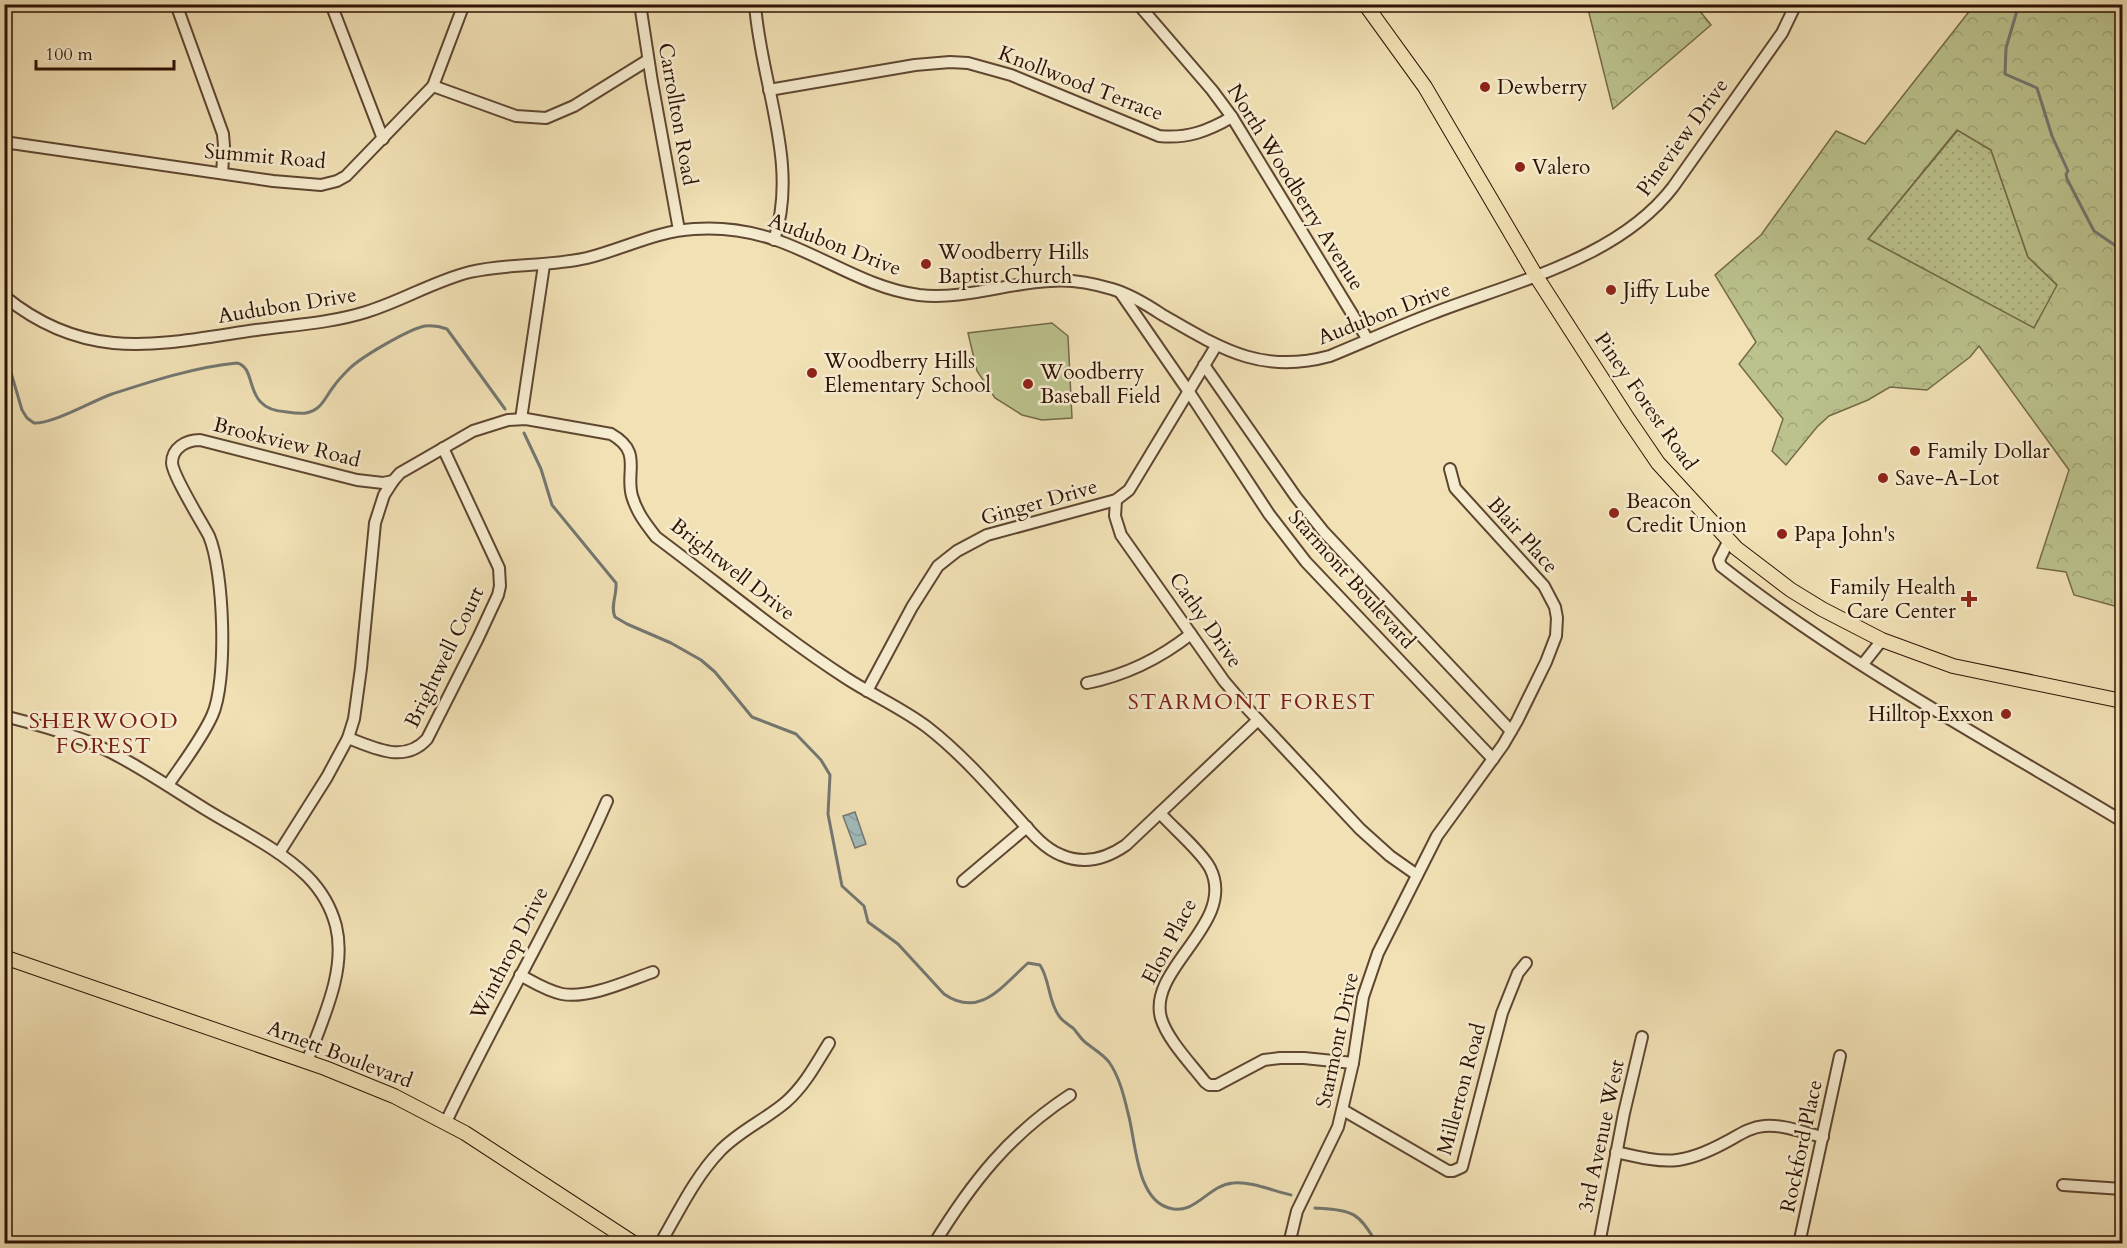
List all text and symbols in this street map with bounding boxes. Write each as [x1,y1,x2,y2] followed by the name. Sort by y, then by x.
[36,33,174,71] scale bar
[994,39,1167,128] street label: Knollwood Terrace
[651,41,704,188] street label: Carrollton Road
[45,42,93,67] text: 100 m
[1630,72,1735,202] street label: Pineview Drive
[1497,73,1588,102] place label: Dewberry
[1220,78,1371,296] street label: North Woodberry Avenue
[1478,80,1492,94] marker: Dewberry
[203,137,327,176] street label: Summit Road
[1532,153,1590,182] place label: Valero
[1513,160,1527,174] marker: Valero
[764,206,905,283] street label: Audubon Drive
[937,238,1089,291] place label: Woodberry Hills Baptist Church
[919,257,933,271] marker: Woodberry Hills Baptist Church
[1314,275,1455,352] street label: Audubon Drive
[1620,276,1710,305] place label: Jiffy Lube
[216,280,359,331] street label: Audubon Drive
[1604,283,1618,297] marker: Jiffy Lube
[1587,326,1704,476] street label: Piney Forest Road
[823,347,991,400] place label: Woodberry Hills Elementary School
[1039,358,1161,411] place label: Woodberry Baseball Field
[805,366,819,380] marker: Woodberry Hills Elementary School
[1021,377,1035,391] marker: Woodberry Baseball Field
[210,410,363,475] street label: Brookview Road
[1927,437,2050,466] place label: Family Dollar
[1908,444,1922,458] marker: Family Dollar
[1895,464,1999,493] place label: Save-A-Lot
[1876,471,1890,485] marker: Save-A-Lot
[978,472,1101,533] street label: Ginger Drive
[1626,487,1747,540] place label: Beacon Credit Union
[1480,491,1565,580] street label: Blair Place
[1281,504,1422,655] street label: Starmont Boulevard
[1607,506,1621,520] marker: Beacon Credit Union
[664,511,801,627] street label: Brightwell Drive
[1794,520,1895,549] place label: Papa John's
[1775,527,1789,541] marker: Papa John's
[1162,567,1249,674] street label: Cathy Drive
[1830,573,1956,626] place label: Family Health Care Center
[398,581,491,733] street label: Brightwell Court
[1960,590,1978,608] marker: Family Health Care Center
[1128,687,1376,717] district label: STARMONT FOREST
[1868,700,1994,729] place label: Hilltop Exxon
[29,706,179,761] district label: SHERWOOD FOREST
[1999,707,2013,721] marker: Hilltop Exxon
[463,882,555,1026] street label: Winthrop Drive
[1135,893,1204,989] street label: Elon Place
[1309,970,1366,1111] street label: Starmont Drive
[263,1013,417,1096] street label: Arnett Boulevard
[1430,1020,1493,1158] street label: Millerton Road
[1571,1057,1632,1215] street label: 3rd Avenue West
[1773,1077,1830,1215] street label: Rockford Place

